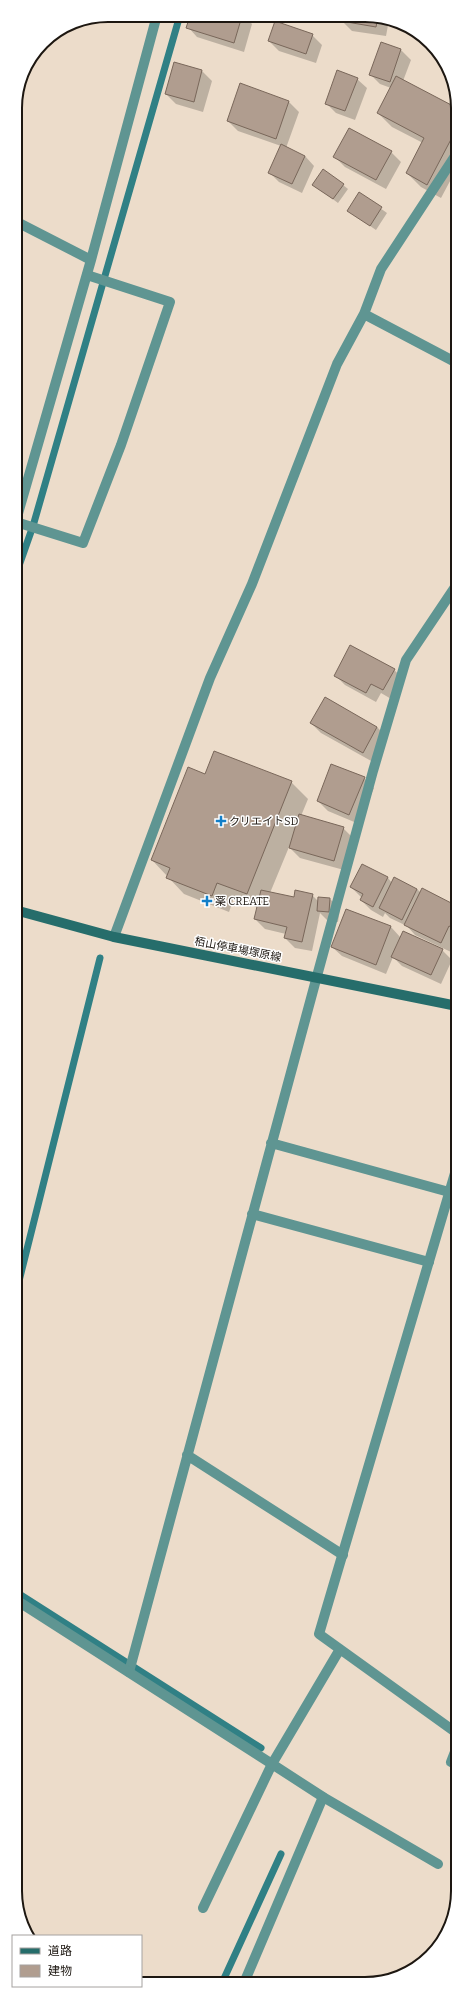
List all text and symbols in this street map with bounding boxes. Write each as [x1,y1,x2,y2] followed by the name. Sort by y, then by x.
[229,815,298,828] place label: クリエイトSD
[216,816,226,826] marker: クリエイトSD
[215,895,269,908] place label: 薬 CREATE
[202,896,212,906] marker: 薬 CREATE
[193,935,282,964] street label: 栢山停車場塚原線
[12,1935,142,1987] legend
[48,1944,72,1958] text: 道路
[48,1964,72,1978] text: 建物

